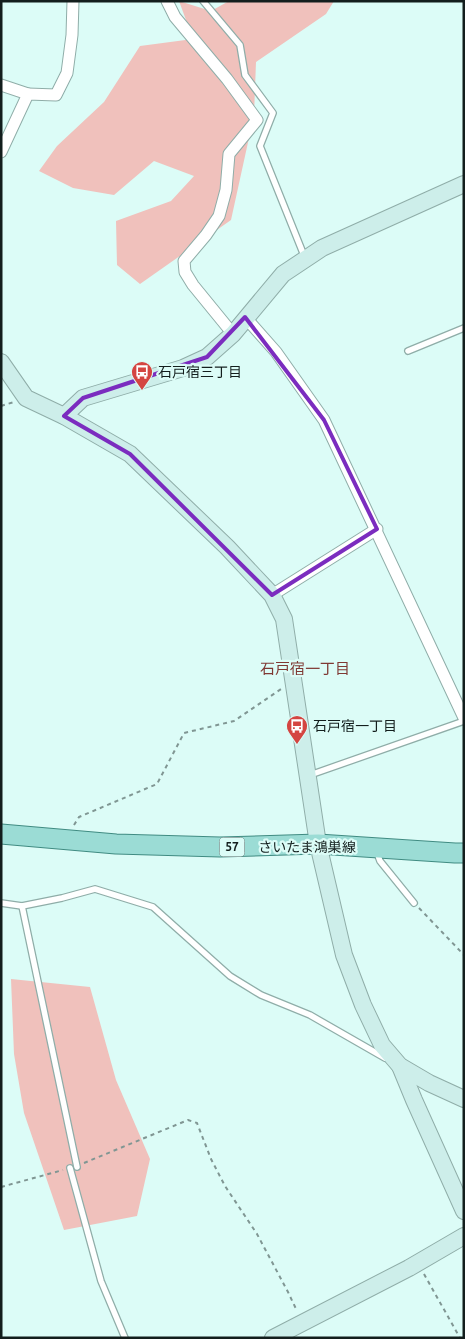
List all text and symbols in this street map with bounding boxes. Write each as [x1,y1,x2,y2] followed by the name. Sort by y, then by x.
[130,360,154,391] bus stop icon: 石戸宿三丁目
[158,364,242,380] place label: 石戸宿三丁目
[260,660,350,677] district label: 石戸宿一丁目
[285,714,309,745] bus stop icon: 石戸宿一丁目
[313,718,397,734] place label: 石戸宿一丁目
[220,838,244,856] road number: 57
[258,839,356,855] street label: さいたま鴻巣線

